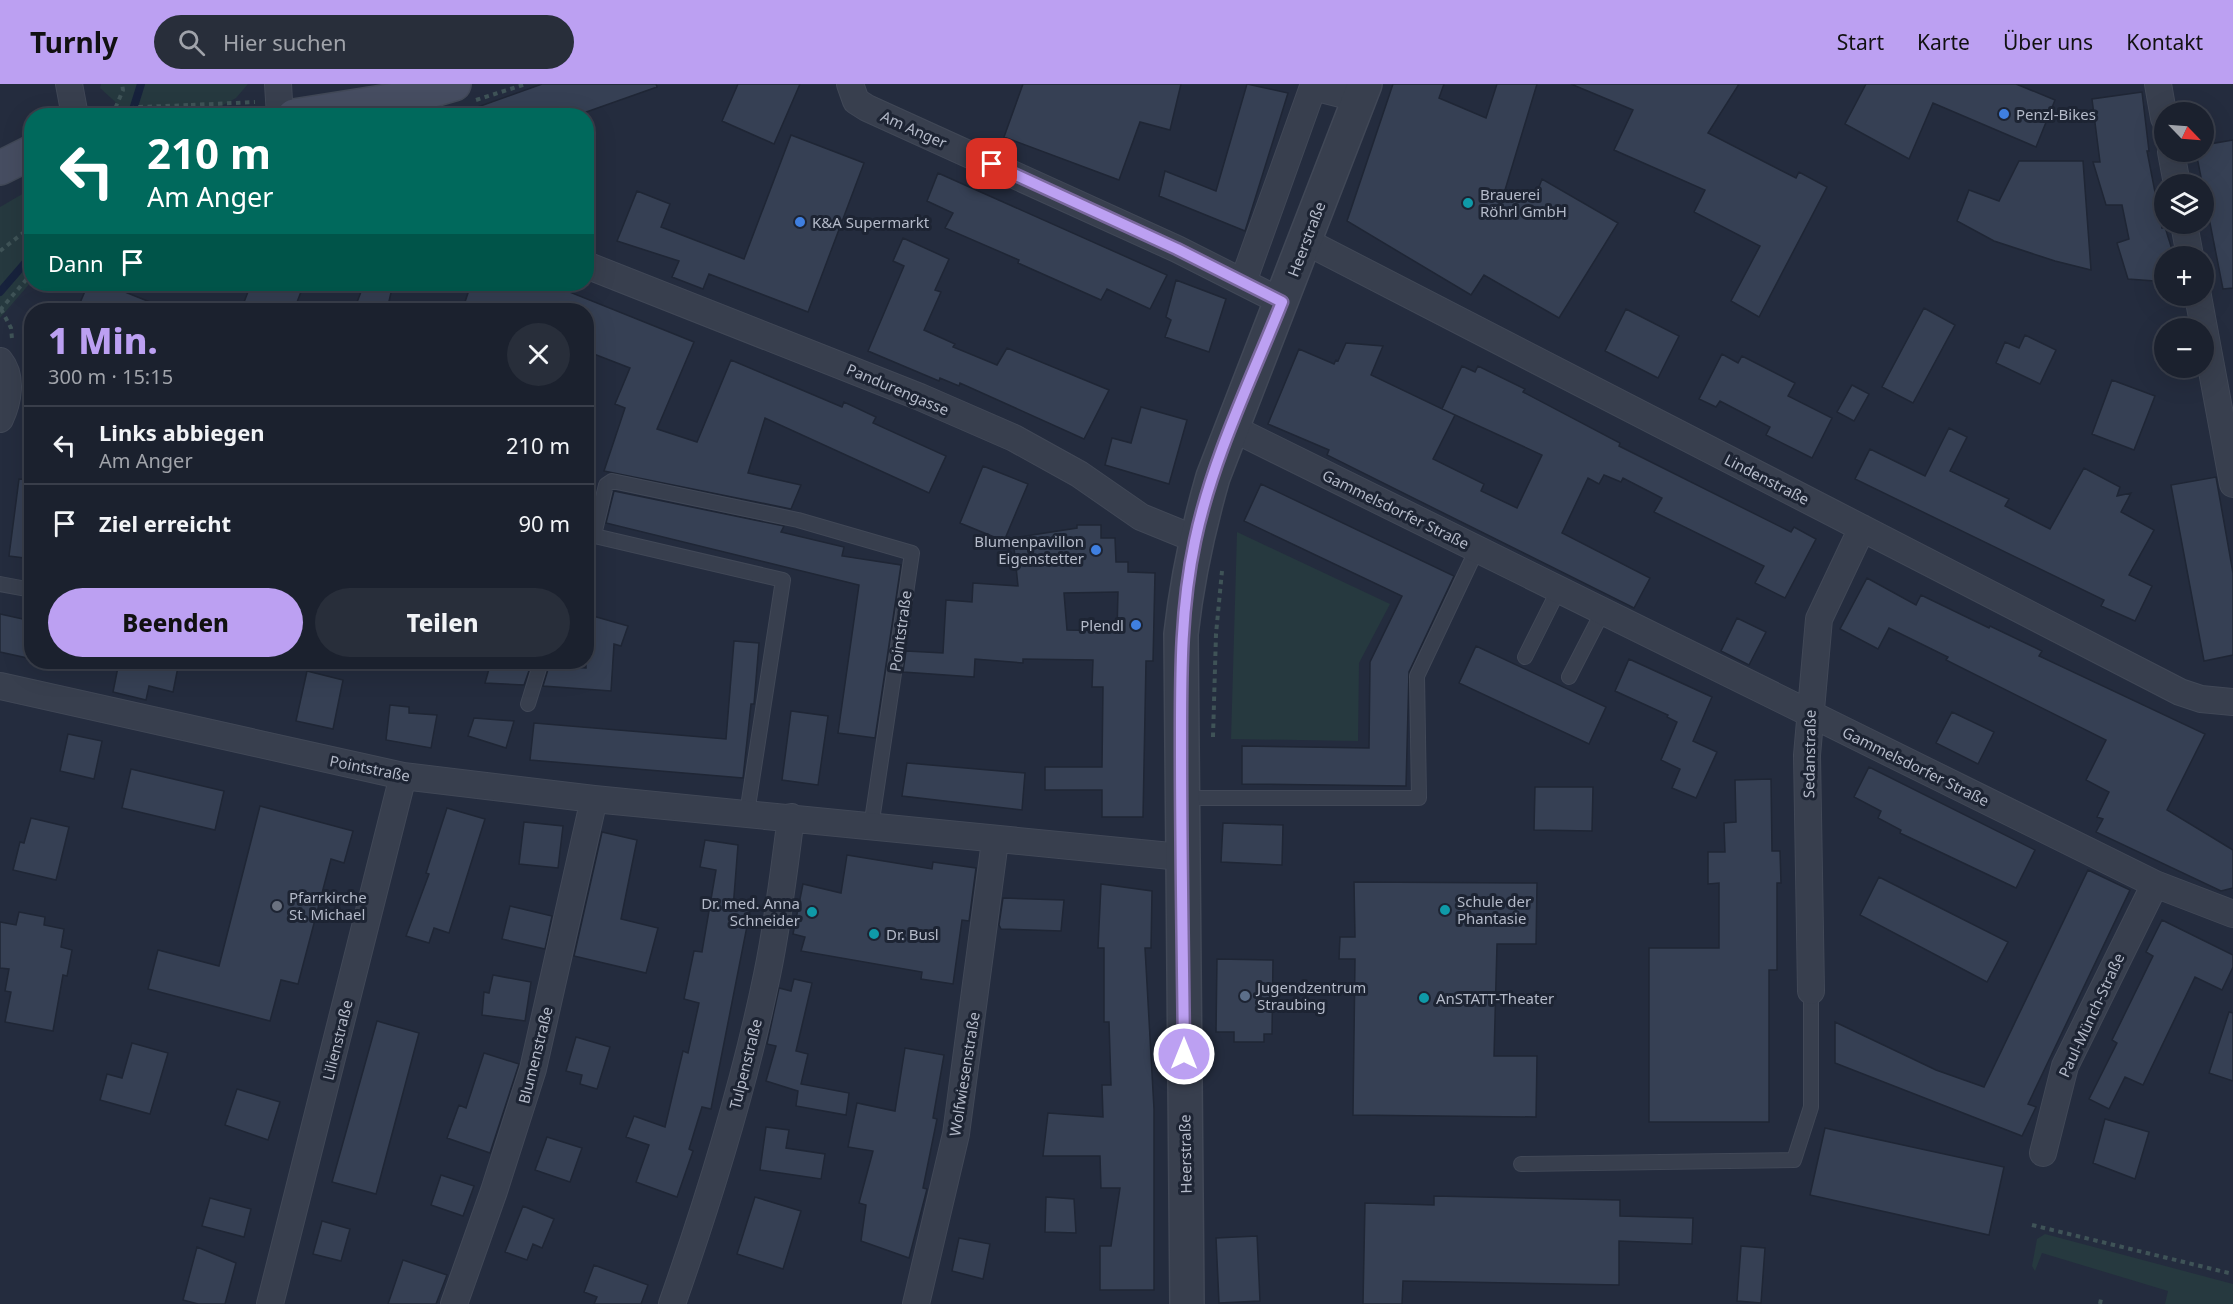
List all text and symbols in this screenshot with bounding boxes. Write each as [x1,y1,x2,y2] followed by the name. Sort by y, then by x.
[154,15,574,69] search box
[30,23,118,61] text: Turnly
[175,26,208,59] icon: search
[223,27,347,57] text: Hier suchen
[1837,28,1884,56] text: Start
[1917,28,1970,56] text: Karte
[2003,28,2093,56] text: Über uns
[2126,28,2203,56] text: Kontakt
[2154,102,2214,162] north arrow
[2154,102,2214,378] map controls
[2016,104,2096,124] place label: Penzl-Bikes
[878,106,950,152] street label: Am Anger
[1997,107,2011,121] marker: Penzl-Bikes
[147,124,271,181] text: 210 m
[48,132,126,210] icon: left
[966,138,1017,189] pin
[975,147,1008,180] icon: arrive
[2154,174,2214,234] button: layers
[147,178,273,215] text: Am Anger
[1480,184,1567,221] place label: Brauerei Röhrl GmbH
[1461,196,1475,210] marker: Brauerei Röhrl GmbH
[1282,199,1330,279] street label: Heerstraße
[812,212,930,232] place label: K&A Supermarkt
[793,215,807,229] marker: K&A Supermarkt
[116,246,149,279] icon: arrive
[2154,246,2214,306] button: +
[48,248,104,278] text: Dann
[48,316,158,365] text: 1 Min.
[2154,318,2214,378] button: −
[507,323,570,386] button: close
[844,358,952,420] street label: Pandurengasse
[48,363,173,390] text: 300 m · 15:15
[99,417,265,447] text: Links abbiegen
[48,429,81,462] icon: left
[506,430,570,460] text: 210 m
[99,447,193,474] text: Am Anger
[1721,449,1813,509] street label: Lindenstraße
[1319,465,1473,553] street label: Gammelsdorfer Straße
[48,507,81,540] icon: arrive
[99,508,231,538] text: Ziel erreicht
[519,508,570,538] text: 90 m
[974,531,1084,568] place label: Blumenpavillon Eigenstetter
[1089,543,1103,557] marker: Blumenpavillon Eigenstetter
[48,588,303,657] button: Beenden
[315,588,570,657] button: Teilen
[884,589,916,673] street label: Pointstraße
[1080,615,1124,635] place label: Plendl
[1129,618,1143,632] marker: Plendl
[1798,710,1820,798] street label: Sedanstraße
[1839,722,1993,810] street label: Gammelsdorfer Straße
[328,750,412,786] street label: Pointstraße
[289,887,367,924] place label: Pfarrkirche St. Michael
[1457,891,1531,928] place label: Schule der Phantasie
[701,893,800,930] place label: Dr. med. Anna Schneider
[270,899,284,913] marker: Pfarrkirche St. Michael
[1438,903,1452,917] marker: Schule der Phantasie
[805,905,819,919] marker: Dr. med. Anna Schneider
[886,924,939,944] place label: Dr. Busl
[867,927,881,941] marker: Dr. Busl
[2053,950,2129,1080] street label: Paul-Münch-Straße
[1255,977,1366,1014] place label: Jugendzentrum Straubing
[1436,988,1554,1008] place label: AnSTATT-Theater
[1238,989,1252,1003] marker: Jugendzentrum Straubing
[1417,991,1431,1005] marker: AnSTATT-Theater
[317,998,357,1082] street label: Lilienstraße
[513,1004,557,1106] street label: Blumenstraße
[944,1010,984,1138] street label: Wolfwiesenstraße
[724,1017,766,1111] street label: Tulpenstraße
[1152,1022,1216,1086] position arrow
[1174,1114,1196,1194] street label: Heerstraße

